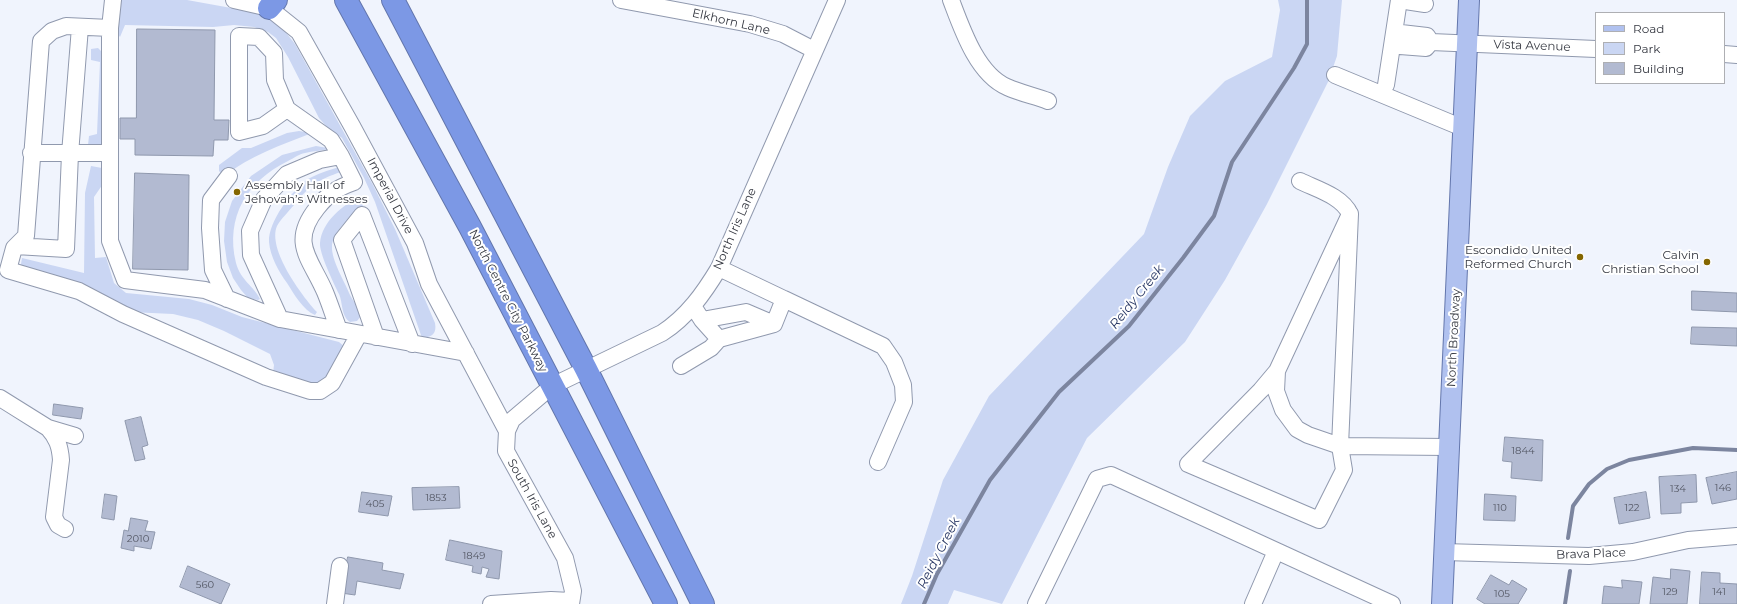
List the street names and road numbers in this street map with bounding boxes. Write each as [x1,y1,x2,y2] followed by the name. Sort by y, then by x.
[691,6,771,38] street label: Elkhorn Lane
[1493,37,1571,55] street label: Vista Avenue
[364,155,416,237] street label: Imperial Drive
[710,186,760,272] street label: North Iris Lane
[466,227,550,375] street label: North Centre City Parkway
[1444,288,1464,388] street label: North Broadway
[504,457,560,541] street label: South Iris Lane
[1556,546,1626,562] street label: Brava Place

